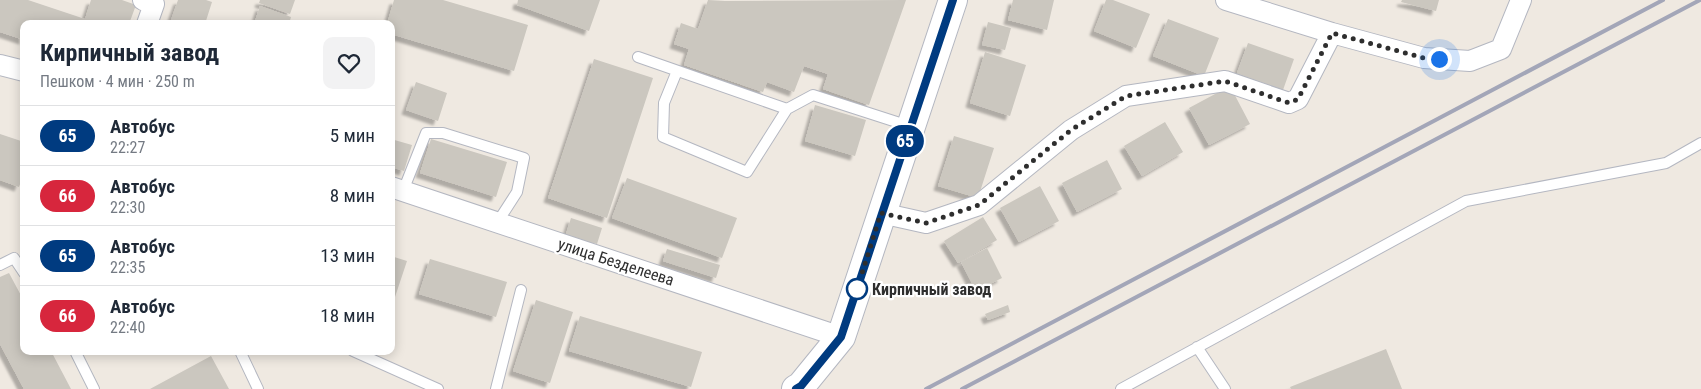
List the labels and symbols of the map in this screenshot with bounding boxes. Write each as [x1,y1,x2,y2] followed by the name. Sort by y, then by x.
[1427,47,1452,72] your location
[882,125,928,157] line badge: 65
[556,234,676,290] street label: улица Безделеева
[846,278,868,300] marker: Кирпичный завод
[872,280,991,299] place label: Кирпичный завод

